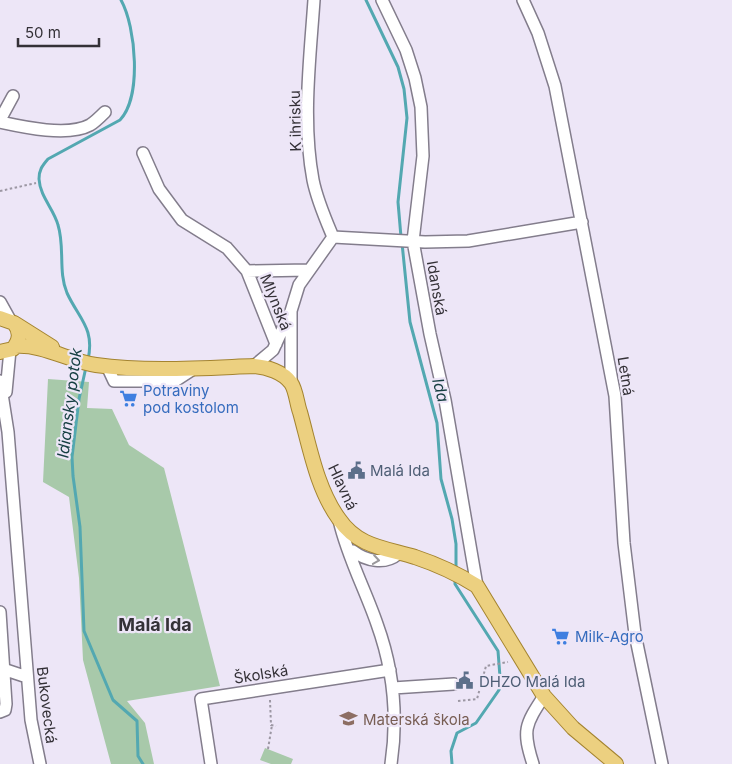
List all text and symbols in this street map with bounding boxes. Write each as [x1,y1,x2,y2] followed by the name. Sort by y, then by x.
[18,15,99,47] scale bar
[25,23,61,42] text: 50 m
[285,90,305,152] street label: K ihrisku
[423,259,451,317] street label: Idanská
[256,271,296,333] street label: Mlynská
[52,347,86,459] water label: Idiansky potok
[614,355,638,397] street label: Letná
[428,376,454,404] water label: Ida
[143,381,239,417] place label: Potraviny pod kostolom
[119,389,139,409] supermarket icon: Potraviny pod kostolom
[346,460,366,480] public building icon: Malá Ida
[324,461,362,513] street label: Hlavná
[370,461,430,480] place label: Malá Ida
[371,554,380,564] one-way arrow
[118,614,192,635] district label: Malá Ida
[551,626,571,646] supermarket icon: Milk-Agro
[575,627,644,646] place label: Milk-Agro
[232,660,290,688] street label: Školská
[33,665,61,745] street label: Bukovecká
[455,671,475,691] public building icon: DHZO Malá Ida
[479,672,585,691] place label: DHZO Malá Ida
[339,709,359,729] school or university icon: Materská škola
[363,710,470,729] place label: Materská škola

